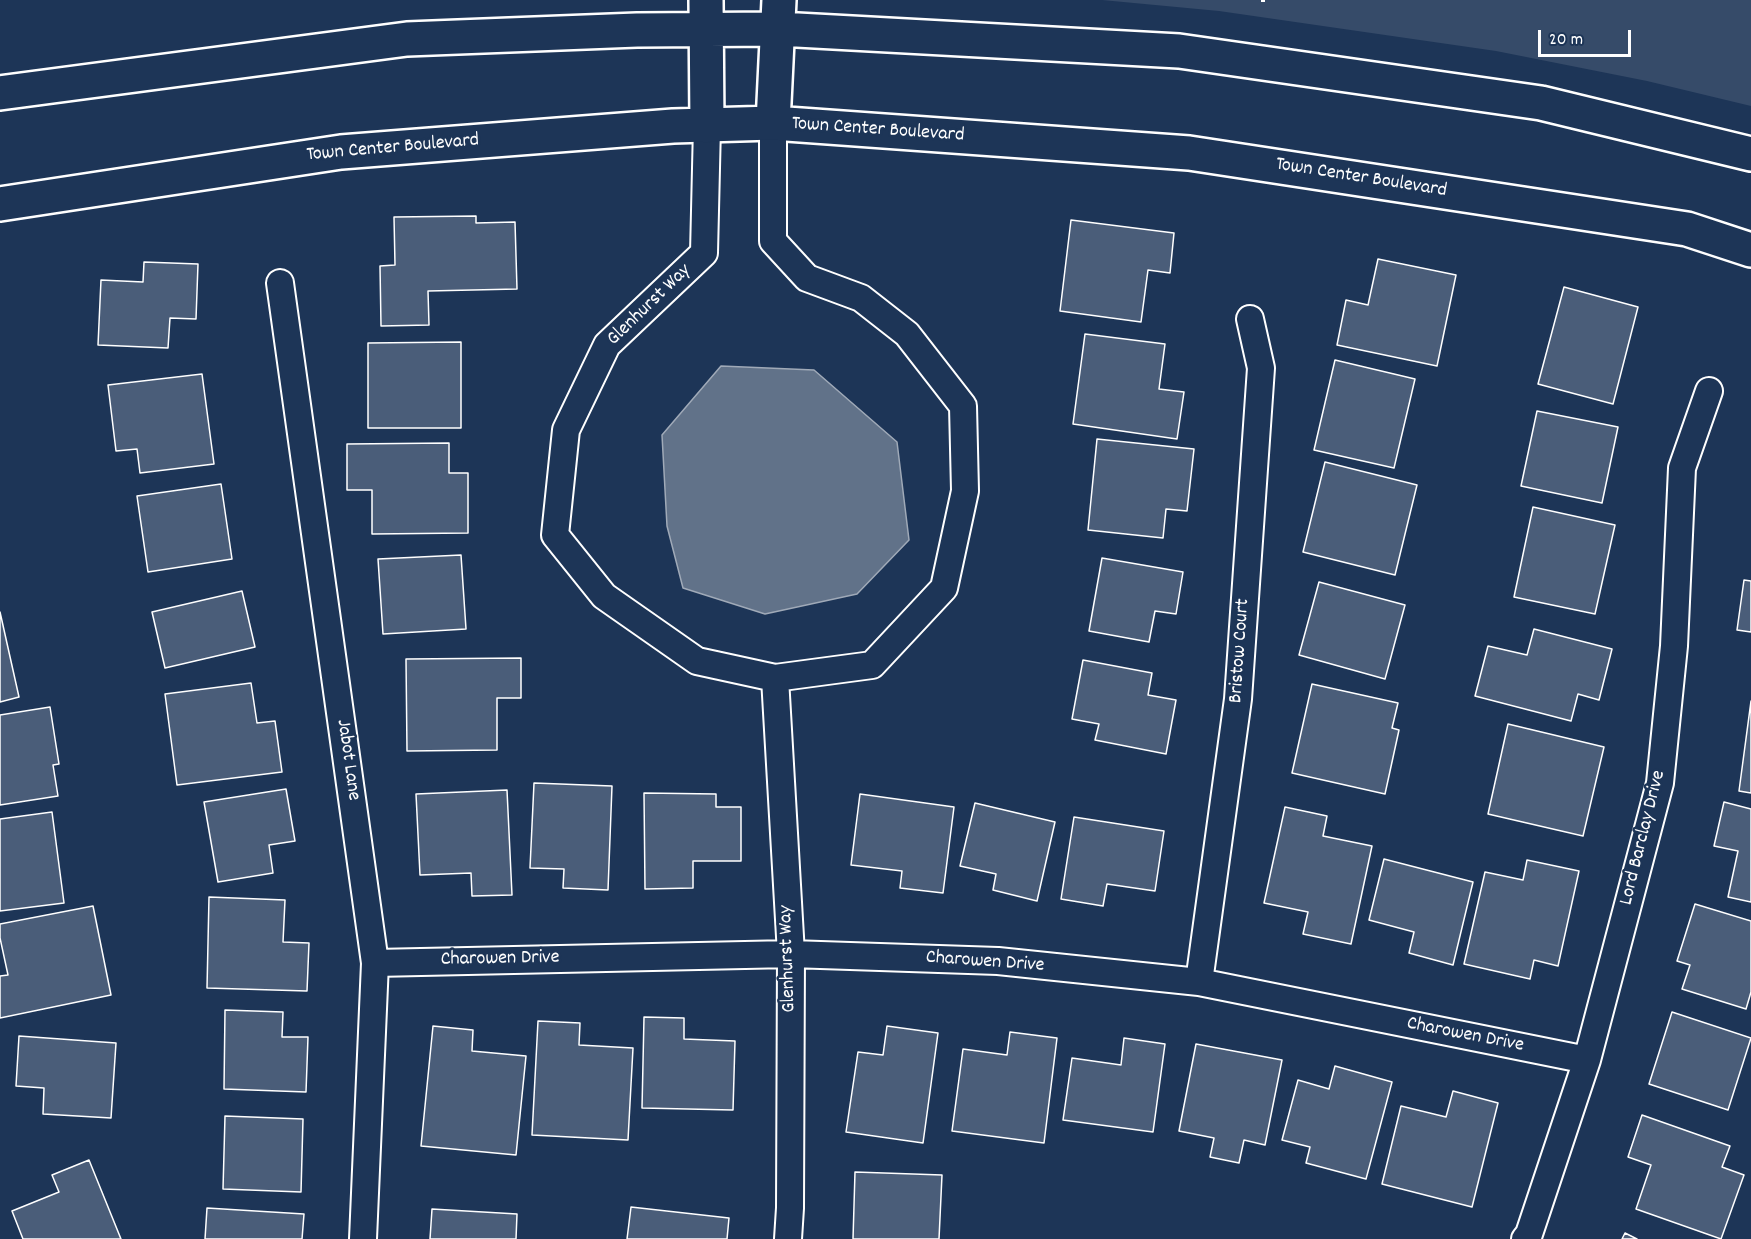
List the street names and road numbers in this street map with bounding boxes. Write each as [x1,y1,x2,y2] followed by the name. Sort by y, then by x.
[791,113,965,149] street label: Town Center Boulevard
[306,130,480,168] street label: Town Center Boulevard
[1274,154,1448,204] street label: Town Center Boulevard
[603,260,697,352] street label: Glenhurst Way
[1225,598,1257,704] street label: Bristow Court
[329,718,365,802] street label: Jabot Lane
[1616,768,1672,908] street label: Lord Barclay Drive
[775,905,803,1013] street label: Glenhurst Way
[440,947,560,973] street label: Charowen Drive
[925,947,1045,979] street label: Charowen Drive
[1404,1013,1526,1059] street label: Charowen Drive

